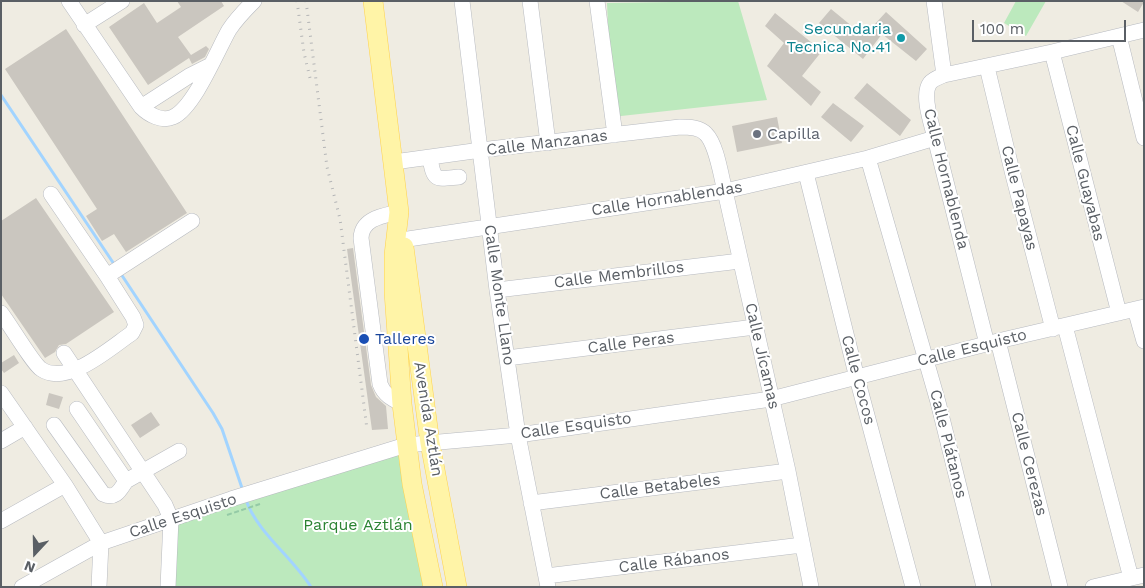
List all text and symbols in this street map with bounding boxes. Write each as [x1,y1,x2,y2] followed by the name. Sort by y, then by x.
[975,10,1129,42] scale bar
[787,19,891,57] place label: Secundaria Tecnica No.41
[980,20,1024,38] text: 100 m
[895,32,907,44] marker: Secundaria Tecnica No.41
[919,107,973,251] street label: Calle Hornablenda
[1061,123,1109,243] street label: Calle Guayabas
[767,124,820,144] place label: Capilla
[485,126,609,160] street label: Calle Manzanas
[751,128,763,140] marker: Capilla
[997,144,1041,252] street label: Calle Papayas
[590,178,744,220] street label: Calle Hornablendas
[480,223,518,367] street label: Calle Monte Llano
[553,257,685,293] street label: Calle Membrillos
[740,301,784,411] street label: Calle Jícamas
[915,325,1029,371] street label: Calle Esquisto
[587,328,675,358] street label: Calle Peras
[375,329,435,349] place label: Talleres
[357,332,371,346] marker: Talleres
[837,333,879,427] street label: Calle Cocos
[409,360,447,478] street label: Avenida Aztlán
[925,388,971,500] street label: Calle Plátanos
[519,409,633,443] street label: Calle Esquisto
[1007,410,1051,518] street label: Calle Cerezas
[599,470,721,504] street label: Calle Betabeles
[127,490,239,542] street label: Calle Esquisto
[303,515,413,535] park label: Parque Aztlán
[10,528,60,578] north arrow
[618,545,730,577] street label: Calle Rábanos
[22,558,37,576] text: N

